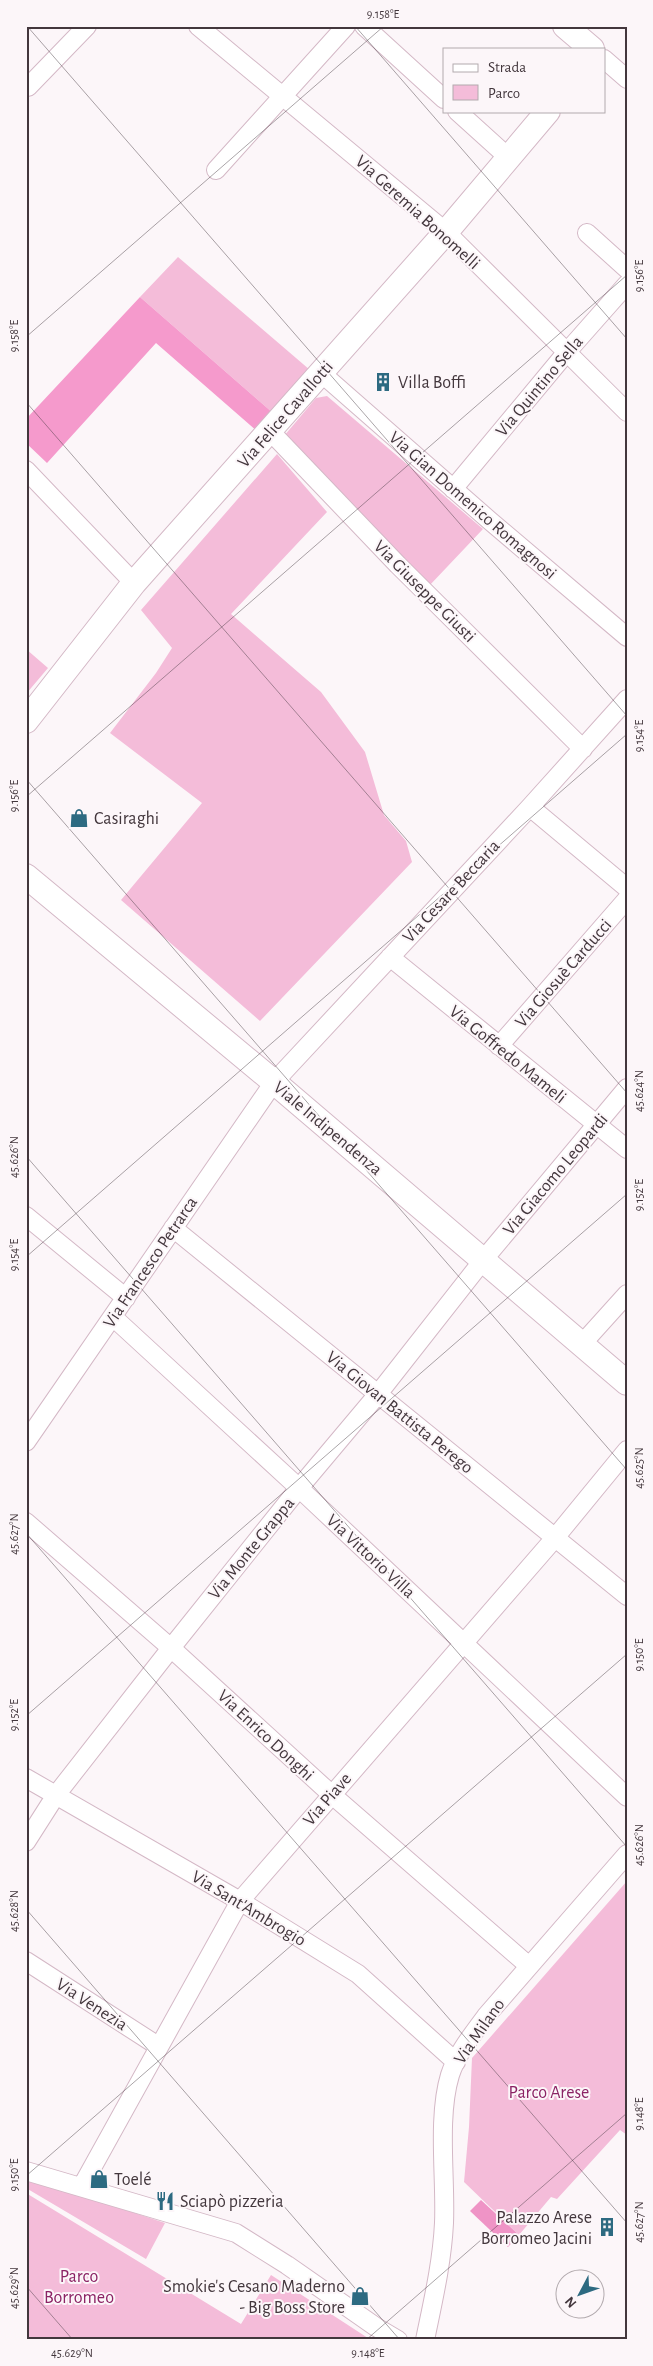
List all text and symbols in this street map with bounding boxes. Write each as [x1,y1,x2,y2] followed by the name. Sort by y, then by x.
[367,8,399,20] text: 9.158°E
[443,48,606,112] legend
[488,60,526,75] text: Strada
[488,86,520,101] text: Parco
[352,152,483,273] street label: Via Geremia Bonomelli
[633,260,645,292] text: 9.156°E
[8,320,20,352] text: 9.158°E
[493,333,587,440] street label: Via Quintino Sella
[235,358,337,471] street label: Via Felice Cavallotti
[372,371,394,393] building icon: Villa Boffi
[398,374,466,392] place label: Villa Boffi
[385,428,560,583] street label: Via Gian Domenico Romagnosi
[370,537,479,646] street label: Via Giuseppe Giusti
[633,719,645,752] text: 9.154°E
[8,780,20,812] text: 9.156°E
[68,807,90,829] shop icon: Casiraghi
[94,810,159,828] place label: Casiraghi
[400,837,504,946] street label: Via Cesare Beccaria
[512,916,615,1031] street label: Via Giosuè Carducci
[446,1002,569,1107] street label: Via Goffredo Mameli
[633,1070,645,1112] text: 45.624°N
[270,1078,385,1179] street label: Viale Indipendenza
[500,1111,612,1239] street label: Via Giacomo Leopardi
[8,1136,20,1178] text: 45.626°N
[633,1179,645,1211] text: 9.152°E
[100,1194,201,1331] street label: Via Francesco Petrarca
[8,1238,20,1271] text: 9.154°E
[323,1348,476,1478] street label: Via Giovan Battista Perego
[633,1447,645,1489] text: 45.625°N
[205,1494,298,1603] street label: Via Monte Grappa
[323,1511,418,1602] street label: Via Vittorio Villa
[8,1513,20,1555] text: 45.627°N
[633,1638,645,1672] text: 9.150°E
[214,1687,317,1785] street label: Via Enrico Donghi
[8,1699,20,1731] text: 9.152°E
[300,1770,355,1829] street label: Via Piave
[633,1824,645,1866] text: 45.626°N
[188,1868,309,1950] street label: Via Sant'Ambrogio
[8,1890,20,1932] text: 45.628°N
[53,1975,130,2034] street label: Via Venezia
[451,1996,509,2067] street label: Via Milano
[509,2084,589,2102] park label: Parco Arese
[633,2097,645,2131] text: 9.148°E
[8,2158,20,2192] text: 9.150°E
[88,2168,110,2190] shop icon: Toelé
[114,2171,152,2189] place label: Toelé
[154,2190,176,2212] restaurant icon: Sciapò pizzeria
[180,2193,284,2211] place label: Sciapò pizzeria
[633,2201,645,2243] text: 45.627°N
[481,2209,592,2248] place label: Palazzo Arese Borromeo Jacini
[596,2216,618,2238] building icon: Palazzo Arese Borromeo Jacini
[8,2267,20,2309] text: 45.629°N
[44,2268,114,2307] park label: Parco Borromeo
[556,2268,606,2318] north arrow
[163,2278,345,2317] place label: Smokie's Cesano Maderno - Big Boss Store
[349,2285,371,2307] shop icon: Smokie's Cesano Maderno - Big Boss Store
[562,2294,579,2310] text: N
[51,2347,93,2359] text: 45.629°N
[351,2347,385,2359] text: 9.148°E

